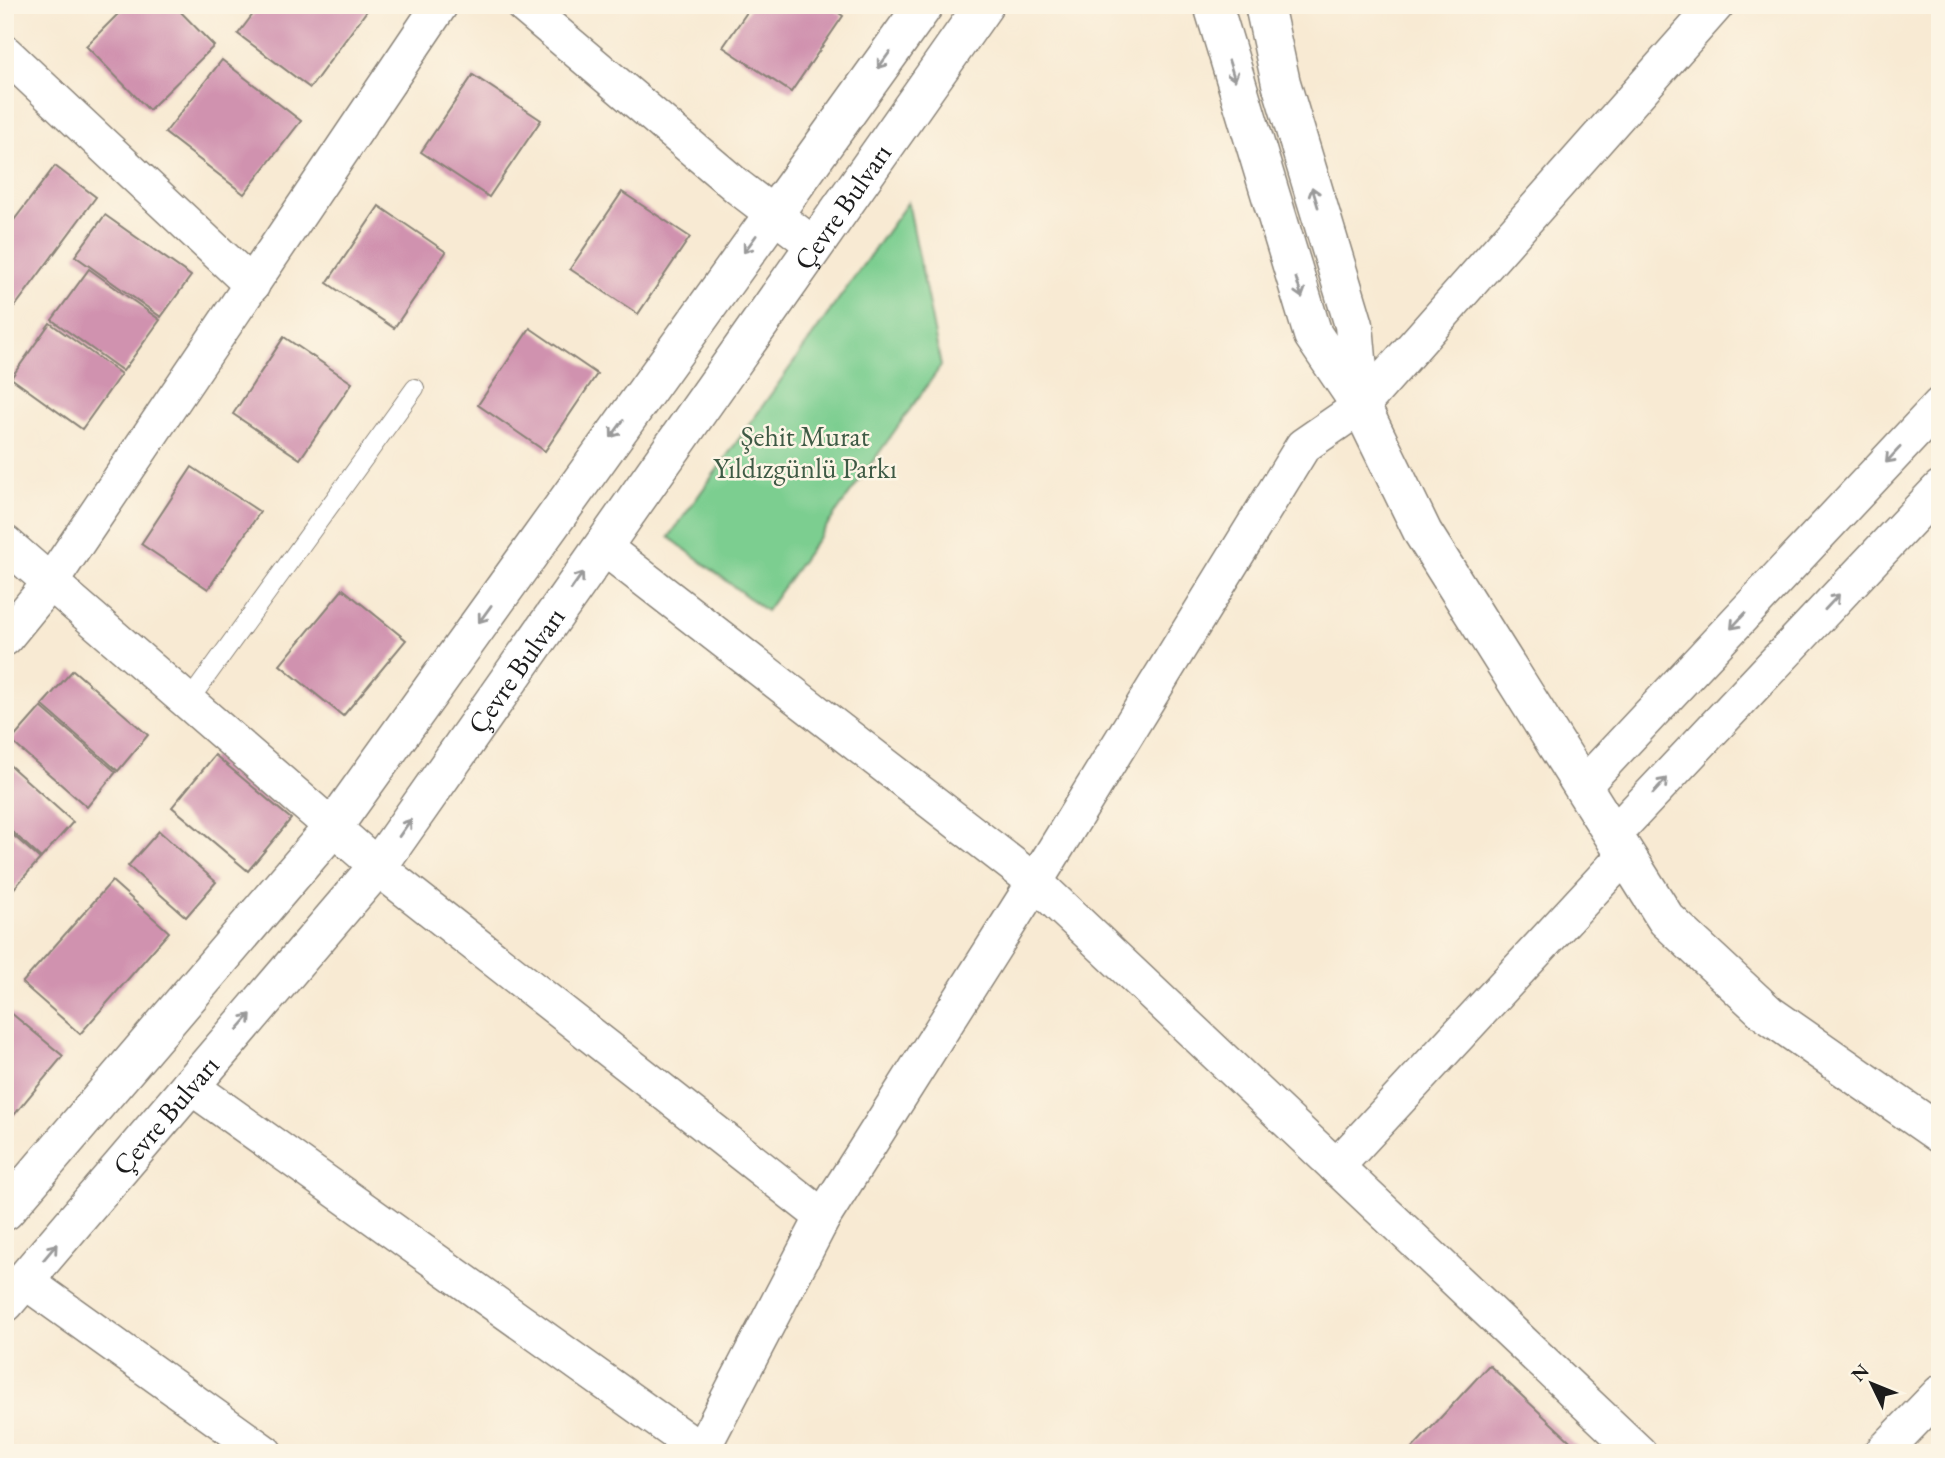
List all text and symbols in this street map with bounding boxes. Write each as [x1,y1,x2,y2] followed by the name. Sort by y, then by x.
[877,50,891,69] one-way arrow
[1227,59,1240,81] one-way arrow
[785,136,899,277] street label: Çevre Bulvarı
[1308,186,1321,208] one-way arrow
[743,234,757,253] one-way arrow
[1293,277,1306,299] one-way arrow
[713,418,897,486] park label: Şehit Murat Yıldızgünlü Parkı
[610,419,625,438] one-way arrow
[1885,446,1901,464] one-way arrow
[570,572,584,591] one-way arrow
[1824,594,1841,611] one-way arrow
[459,600,573,740] street label: Çevre Bulvarı
[478,604,492,623] one-way arrow
[1729,612,1746,629] one-way arrow
[1651,778,1668,795] one-way arrow
[398,819,412,838] one-way arrow
[236,1013,252,1031] one-way arrow
[104,1048,227,1182] street label: Çevre Bulvarı
[42,1243,58,1261] one-way arrow
[1836,1350,1906,1420] north arrow
[1846,1358,1875,1387] text: N

